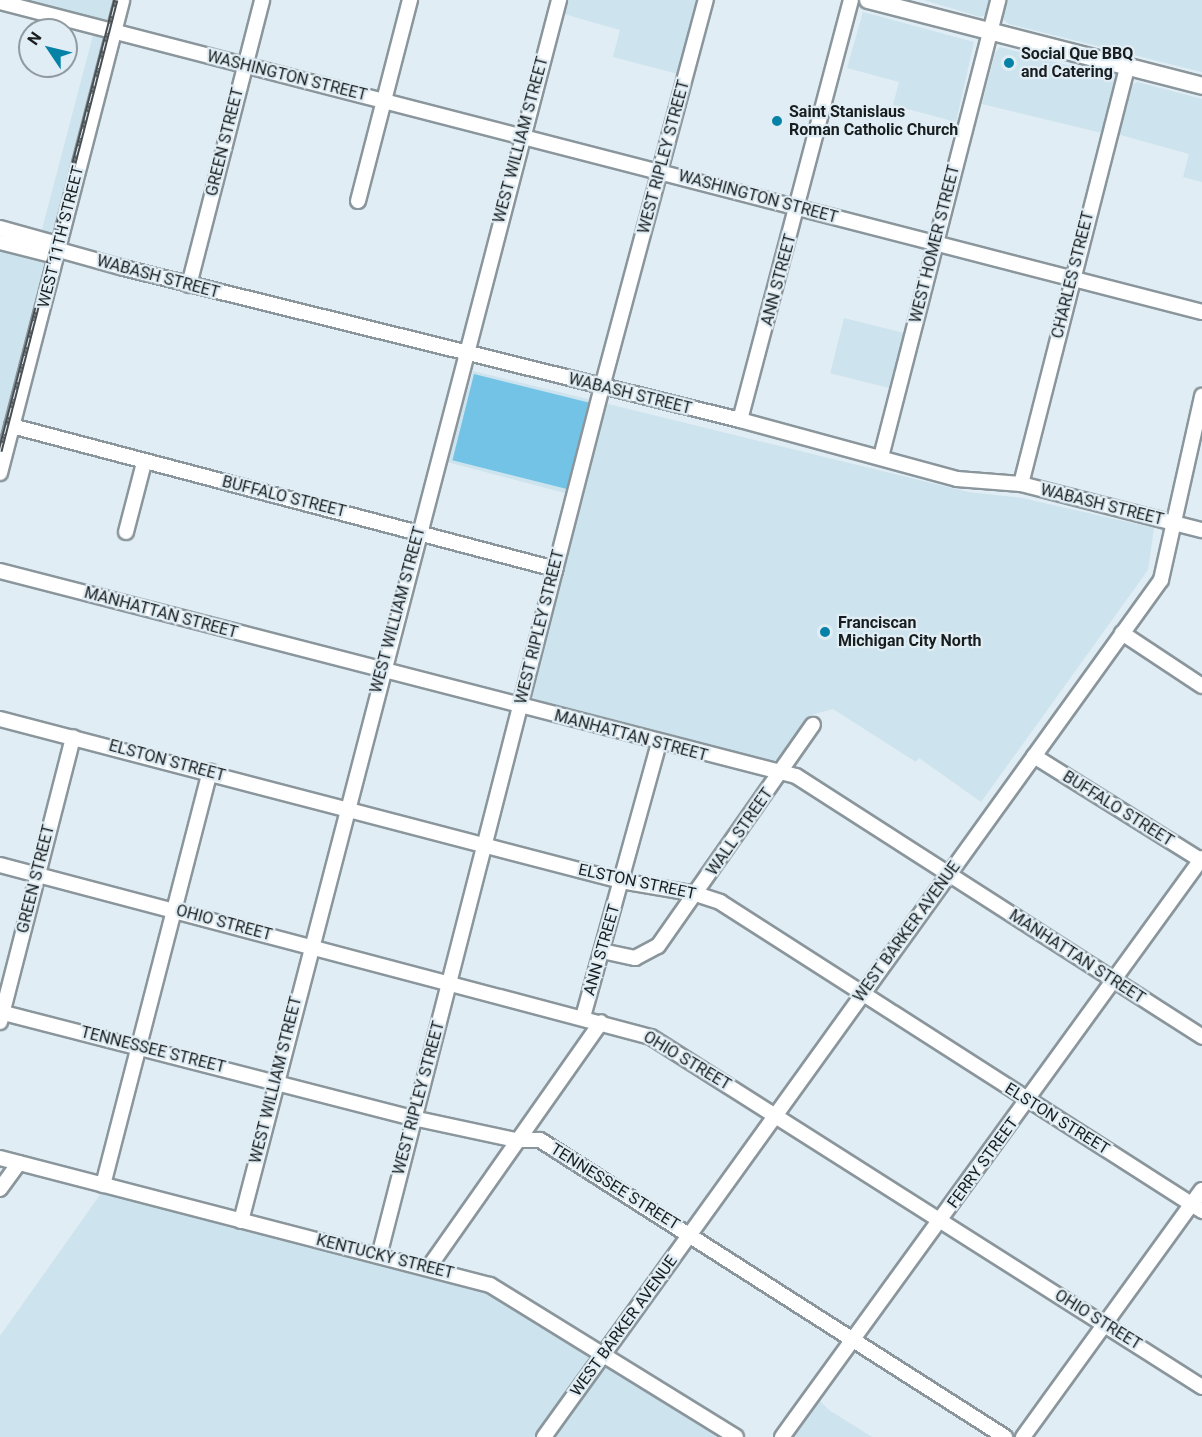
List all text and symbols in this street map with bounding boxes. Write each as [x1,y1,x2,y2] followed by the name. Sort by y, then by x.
[18,18,78,78] north arrow
[23,28,46,49] text: N
[1021,44,1133,82] place label: Social Que BBQ and Catering
[205,47,369,105] street label: WASHINGTON STREET
[490,55,552,225] street label: WEST WILLIAM STREET
[1002,56,1016,70] marker: Social Que BBQ and Catering
[634,78,694,236] street label: WEST RIPLEY STREET
[202,86,248,198] street label: GREEN STREET
[789,102,958,140] place label: Saint Stanislaus Roman Catholic Church
[770,114,784,128] marker: Saint Stanislaus Roman Catholic Church
[906,163,964,325] street label: WEST HOMER STREET
[34,164,88,310] street label: WEST 11TH STREET
[676,166,840,228] street label: WASHINGTON STREET
[1048,209,1098,341] street label: CHARLES STREET
[758,232,800,328] street label: ANN STREET
[94,251,222,303] street label: WABASH STREET
[566,369,694,419] street label: WABASH STREET
[220,472,348,522] street label: BUFFALO STREET
[1038,480,1166,530] street label: WABASH STREET
[367,525,429,695] street label: WEST WILLIAM STREET
[511,548,569,706] street label: WEST RIPLEY STREET
[82,583,240,643] street label: MANHATTAN STREET
[838,613,982,651] place label: Franciscan Michigan City North
[816,623,834,641] marker: Franciscan Michigan City North
[552,706,710,766] street label: MANHATTAN STREET
[107,736,227,786] street label: ELSTON STREET
[1059,767,1177,851] street label: BUFFALO STREET
[703,785,777,879] street label: WALL STREET
[13,823,59,935] street label: GREEN STREET
[849,858,965,1006] street label: WEST BARKER AVENUE
[576,860,698,904] street label: ELSTON STREET
[174,901,274,945] street label: OHIO STREET
[580,902,624,998] street label: ANN STREET
[1005,906,1149,1008] street label: MANHATTAN STREET
[246,994,306,1166] street label: WEST WILLIAM STREET
[389,1019,449,1177] street label: WEST RIPLEY STREET
[79,1023,227,1077] street label: TENNESSEE STREET
[640,1027,734,1095] street label: OHIO STREET
[1001,1079,1113,1159] street label: ELSTON STREET
[944,1114,1022,1212] street label: FERRY STREET
[547,1140,683,1234] street label: TENNESSEE STREET
[314,1231,456,1283] street label: KENTUCKY STREET
[566,1252,682,1400] street label: WEST BARKER AVENUE
[1051,1286,1145,1354] street label: OHIO STREET

